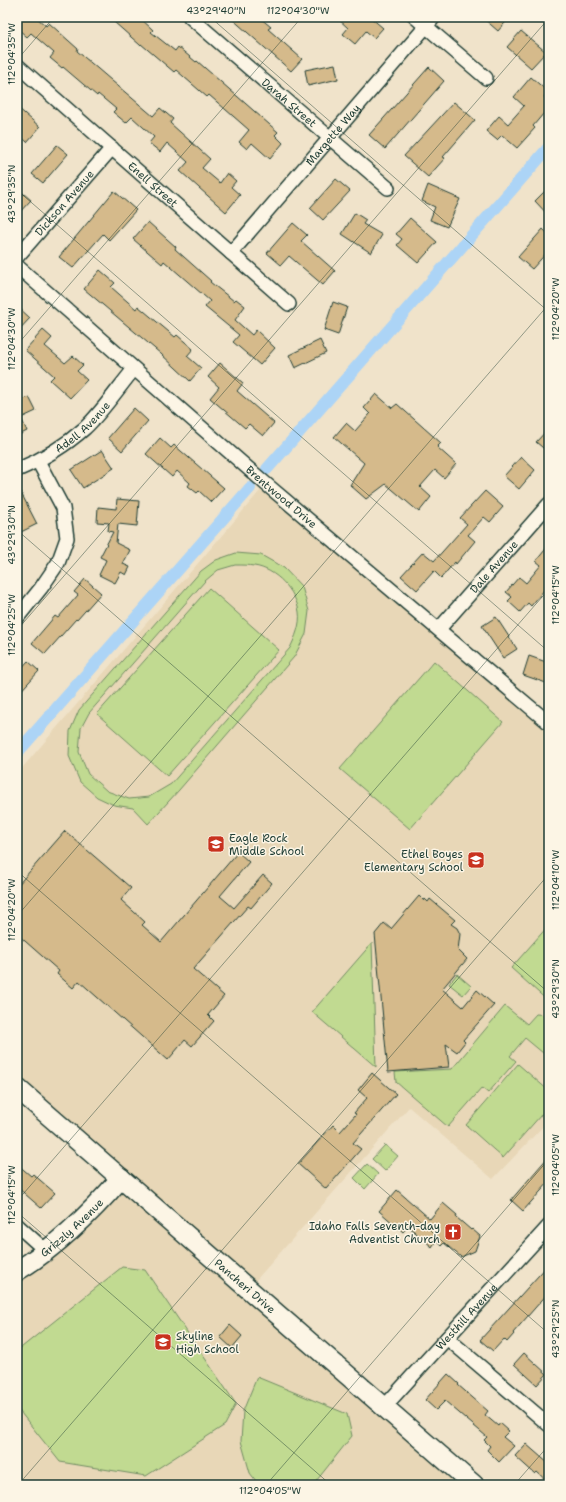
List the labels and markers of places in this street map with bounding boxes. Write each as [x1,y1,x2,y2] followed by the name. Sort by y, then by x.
[229,831,305,859] place label: Eagle Rock Middle School
[206,834,226,854] school or university icon: Eagle Rock Middle School
[364,847,464,875] place label: Ethel Boyes Elementary School
[466,850,486,870] school or university icon: Ethel Boyes Elementary School
[309,1219,440,1247] place label: Idaho Falls Seventh-day Adventist Church
[443,1222,463,1242] church icon: Idaho Falls Seventh-day Adventist Church
[176,1329,240,1357] place label: Skyline High School
[153,1332,173,1352] school or university icon: Skyline High School

